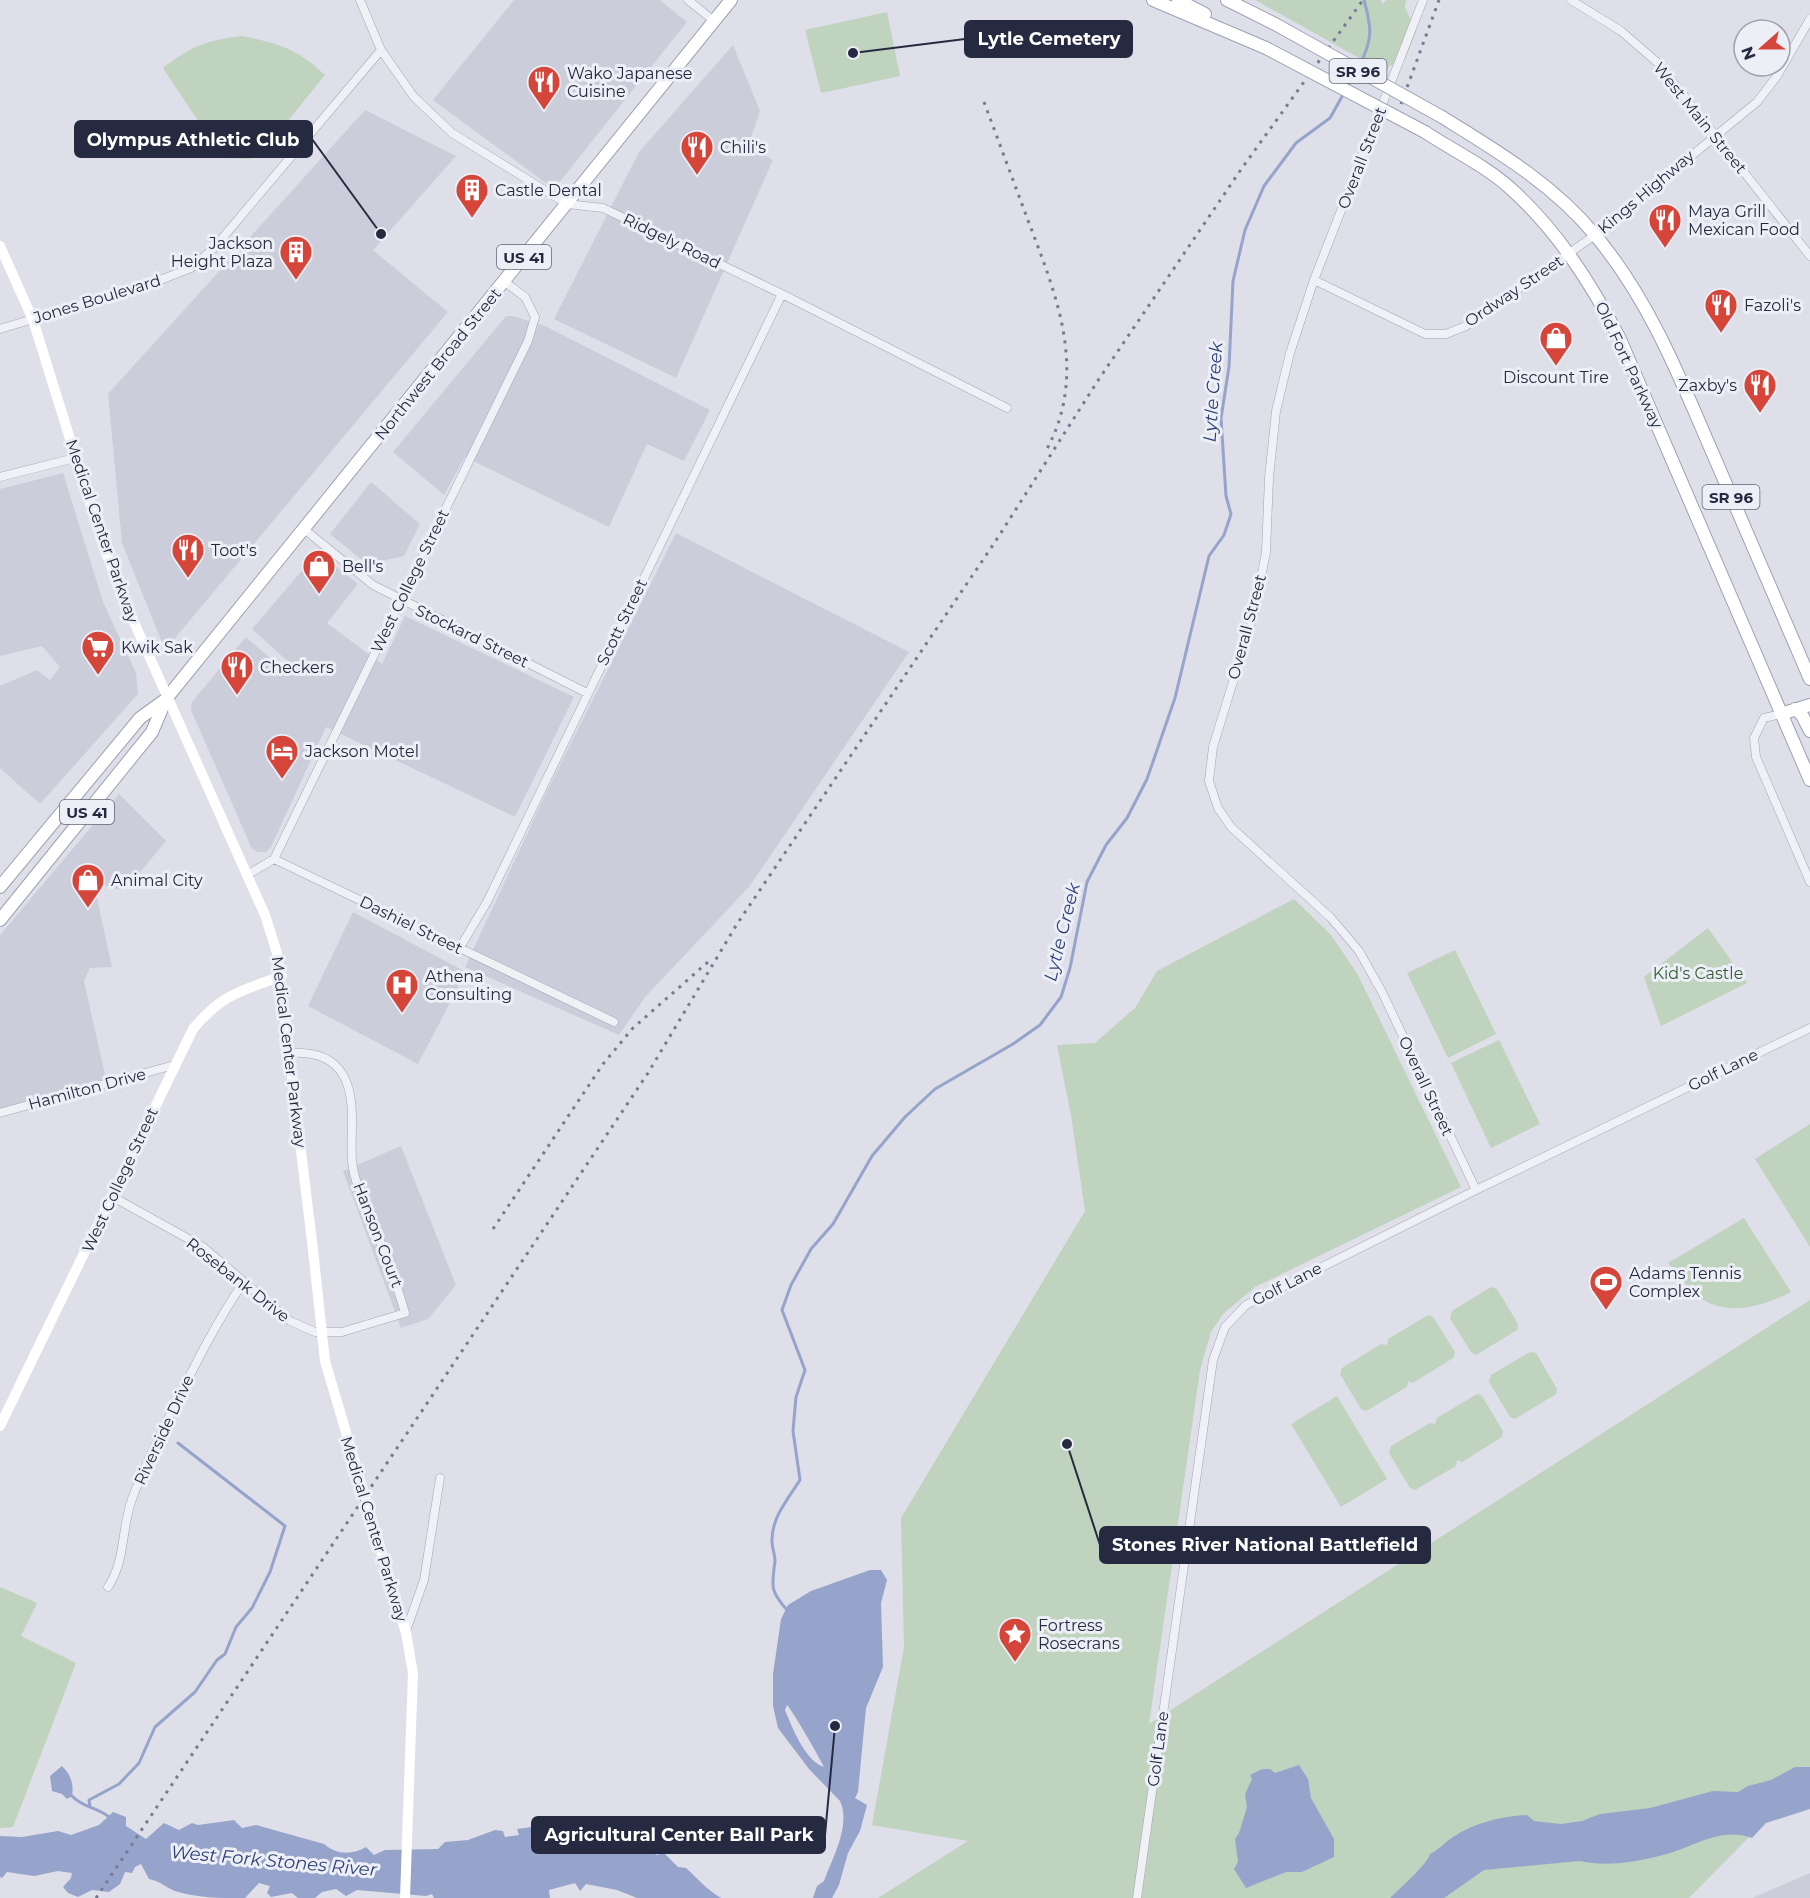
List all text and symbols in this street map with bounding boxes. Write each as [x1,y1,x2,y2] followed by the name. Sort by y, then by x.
[1732,18,1792,78] north arrow
[965,21,1132,57] callout: Lytle Cemetery
[977,28,1121,50] text: Lytle Cemetery
[1737,44,1760,63] text: N
[1330,59,1386,83] road number: SR 96
[1649,59,1751,178] street label: West Main Street
[526,64,562,111] restaurant icon: Wako Japanese Cuisine
[567,64,692,101] place label: Wako Japanese Cuisine
[1334,104,1390,212] street label: Overall Street
[75,121,312,157] callout: Olympus Athletic Club
[87,129,299,151] text: Olympus Athletic Club
[679,129,715,176] restaurant icon: Chili's
[720,138,766,157] place label: Chili's
[1594,146,1698,238] street label: Kings Highway
[454,172,490,219] building icon: Castle Dental
[495,181,602,200] place label: Castle Dental
[1647,202,1683,249] restaurant icon: Maya Grill Mexican Food
[1688,202,1800,239] place label: Maya Grill Mexican Food
[620,209,724,273] street label: Ridgely Road
[171,234,273,271] place label: Jackson Height Plaza
[278,234,314,281] building icon: Jackson Height Plaza
[497,245,551,269] road number: US 41
[1461,251,1567,331] street label: Ordway Street
[30,271,163,328] street label: Jones Boulevard
[371,284,505,444] street label: Northwest Broad Street
[1703,287,1739,334] restaurant icon: Fazoli's
[1744,296,1801,315] place label: Fazoli's
[1591,299,1667,432] street label: Old Fort Parkway
[1538,320,1574,367] shop icon: Discount Tire
[1199,340,1228,443] water label: Lytle Creek
[1742,367,1778,414] restaurant icon: Zaxby's
[1503,368,1609,387] place label: Discount Tire
[1678,376,1737,395] place label: Zaxby's
[62,437,142,625] street label: Medical Center Parkway
[1702,485,1760,509] road number: SR 96
[367,506,453,656] street label: West College Street
[170,532,206,579] restaurant icon: Toot's
[211,541,257,560] place label: Toot's
[301,548,337,595] shop icon: Bell's
[342,557,384,576] place label: Bell's
[1224,572,1270,682] street label: Overall Street
[593,575,651,668] street label: Scott Street
[412,600,532,672] street label: Stockard Street
[80,629,116,676] supermarket icon: Kwik Sak
[121,638,193,657] place label: Kwik Sak
[219,649,255,696] restaurant icon: Checkers
[260,658,334,677] place label: Checkers
[264,733,300,780] hotel icon: Jackson Motel
[304,742,419,761] place label: Jackson Motel
[60,800,114,824] road number: US 41
[70,862,106,909] shop icon: Animal City
[111,871,203,890] place label: Animal City
[1039,879,1085,983] water label: Lytle Creek
[356,892,466,958] street label: Dashiel Street
[268,955,310,1149] street label: Medical Center Parkway
[1653,964,1743,983] park label: Kid's Castle
[384,967,420,1014] hospital icon: Athena Consulting
[425,967,512,1004] place label: Athena Consulting
[1395,1033,1458,1139] street label: Overall Street
[1685,1045,1761,1095] street label: Golf Lane
[26,1064,148,1114] street label: Hamilton Drive
[78,1104,162,1255] street label: West College Street
[349,1180,407,1291] street label: Hanson Court
[183,1234,293,1326] street label: Rosebank Drive
[1249,1258,1325,1310] street label: Golf Lane
[1588,1264,1624,1311] sports icon: Adams Tennis Complex
[1629,1264,1742,1301] place label: Adams Tennis Complex
[130,1372,198,1488] street label: Riverside Drive
[337,1434,411,1624] street label: Medical Center Parkway
[1100,1527,1430,1563] callout: Stones River National Battlefield
[1112,1534,1418,1556] text: Stones River National Battlefield
[997,1616,1033,1663] place icon: Fortress Rosecrans
[1038,1616,1120,1653] place label: Fortress Rosecrans
[1143,1710,1173,1788] street label: Golf Lane
[532,1817,825,1853] callout: Agricultural Center Ball Park
[543,1824,814,1846] text: Agricultural Center Ball Park
[170,1841,379,1881] water label: West Fork Stones River

